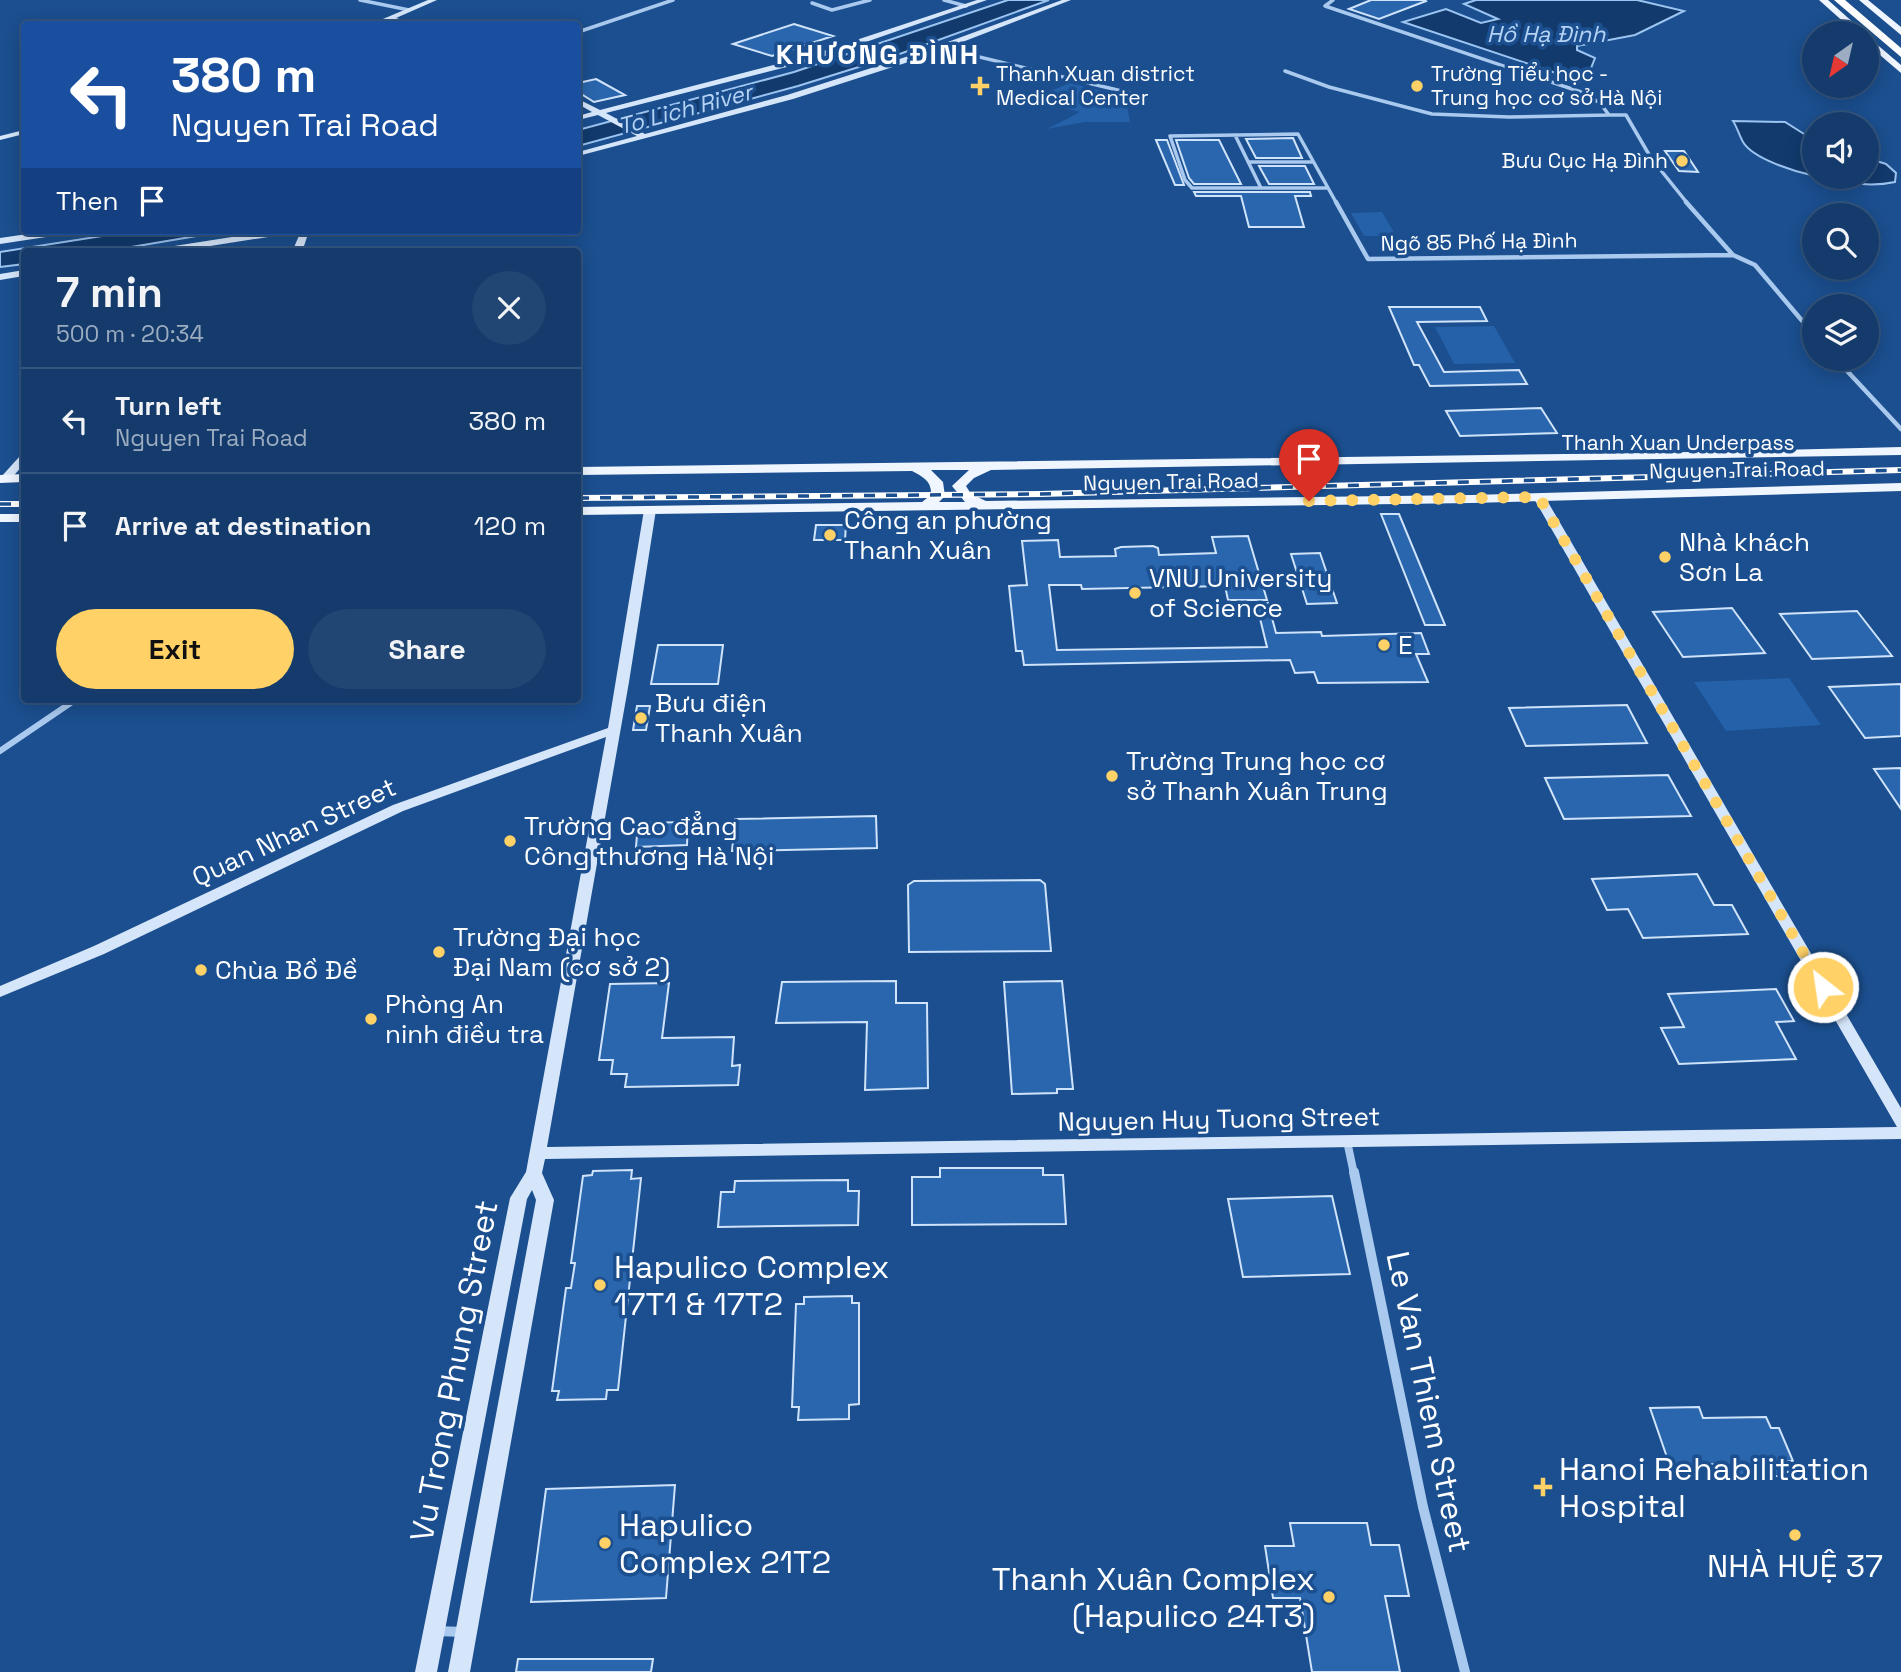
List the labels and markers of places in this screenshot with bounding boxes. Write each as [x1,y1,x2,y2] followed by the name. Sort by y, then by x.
[996,60,1195,111] place label: Thanh Xuan district Medical Center
[1431,60,1662,111] place label: Trường Tiểu học - Trung học cơ sở Hà Nội
[970,76,990,96] marker: Thanh Xuan district Medical Center
[1409,78,1425,94] marker: Trường Tiểu học - Trung học cơ sở Hà Nội
[1502,147,1668,174] place label: Bưu Cục Hạ Đình
[1674,153,1690,169] marker: Bưu Cục Hạ Đình
[1279,429,1339,501] pin
[844,503,1052,567] place label: Công an phường Thanh Xuân
[1679,525,1810,589] place label: Nhà khách Sơn La
[822,527,838,543] marker: Công an phường Thanh Xuân
[1657,549,1673,565] marker: Nhà khách Sơn La
[1149,561,1332,625] place label: VNU University of Science
[1127,585,1143,601] marker: VNU University of Science
[1398,628,1413,662] place label: E
[1376,637,1392,653] marker: E
[655,686,803,750] place label: Bưu điện Thanh Xuân
[633,710,649,726] marker: Bưu điện Thanh Xuân
[1126,744,1388,808] place label: Trường Trung học cơ sở Thanh Xuân Trung
[1104,768,1120,784] marker: Trường Trung học cơ sở Thanh Xuân Trung
[524,809,774,873] place label: Trường Cao đẳng Công thương Hà Nội
[502,833,518,849] marker: Trường Cao đẳng Công thương Hà Nội
[453,920,670,984] place label: Trường Đại học Đại Nam (cơ sở 2)
[431,944,447,960] marker: Trường Đại học Đại Nam (cơ sở 2)
[215,953,358,987] place label: Chùa Bồ Đề
[193,962,209,978] marker: Chùa Bồ Đề
[385,987,544,1051] place label: Phòng An ninh điều tra
[363,1011,379,1027] marker: Phòng An ninh điều tra
[614,1247,890,1324] place label: Hapulico Complex 17T1 & 17T2
[592,1277,608,1293] marker: Hapulico Complex 17T1 & 17T2
[1559,1449,1869,1526] place label: Hanoi Rehabilitation Hospital
[1533,1477,1553,1497] marker: Hanoi Rehabilitation Hospital
[619,1505,831,1582] place label: Hapulico Complex 21T2
[1787,1527,1803,1543] marker: NHÀ HUỆ 37
[597,1535,613,1551] marker: Hapulico Complex 21T2
[1707,1546,1883,1586] place label: NHÀ HUỆ 37
[992,1559,1315,1636] place label: Thanh Xuân Complex (Hapulico 24T3)
[1321,1589,1337,1605] marker: Thanh Xuân Complex (Hapulico 24T3)

